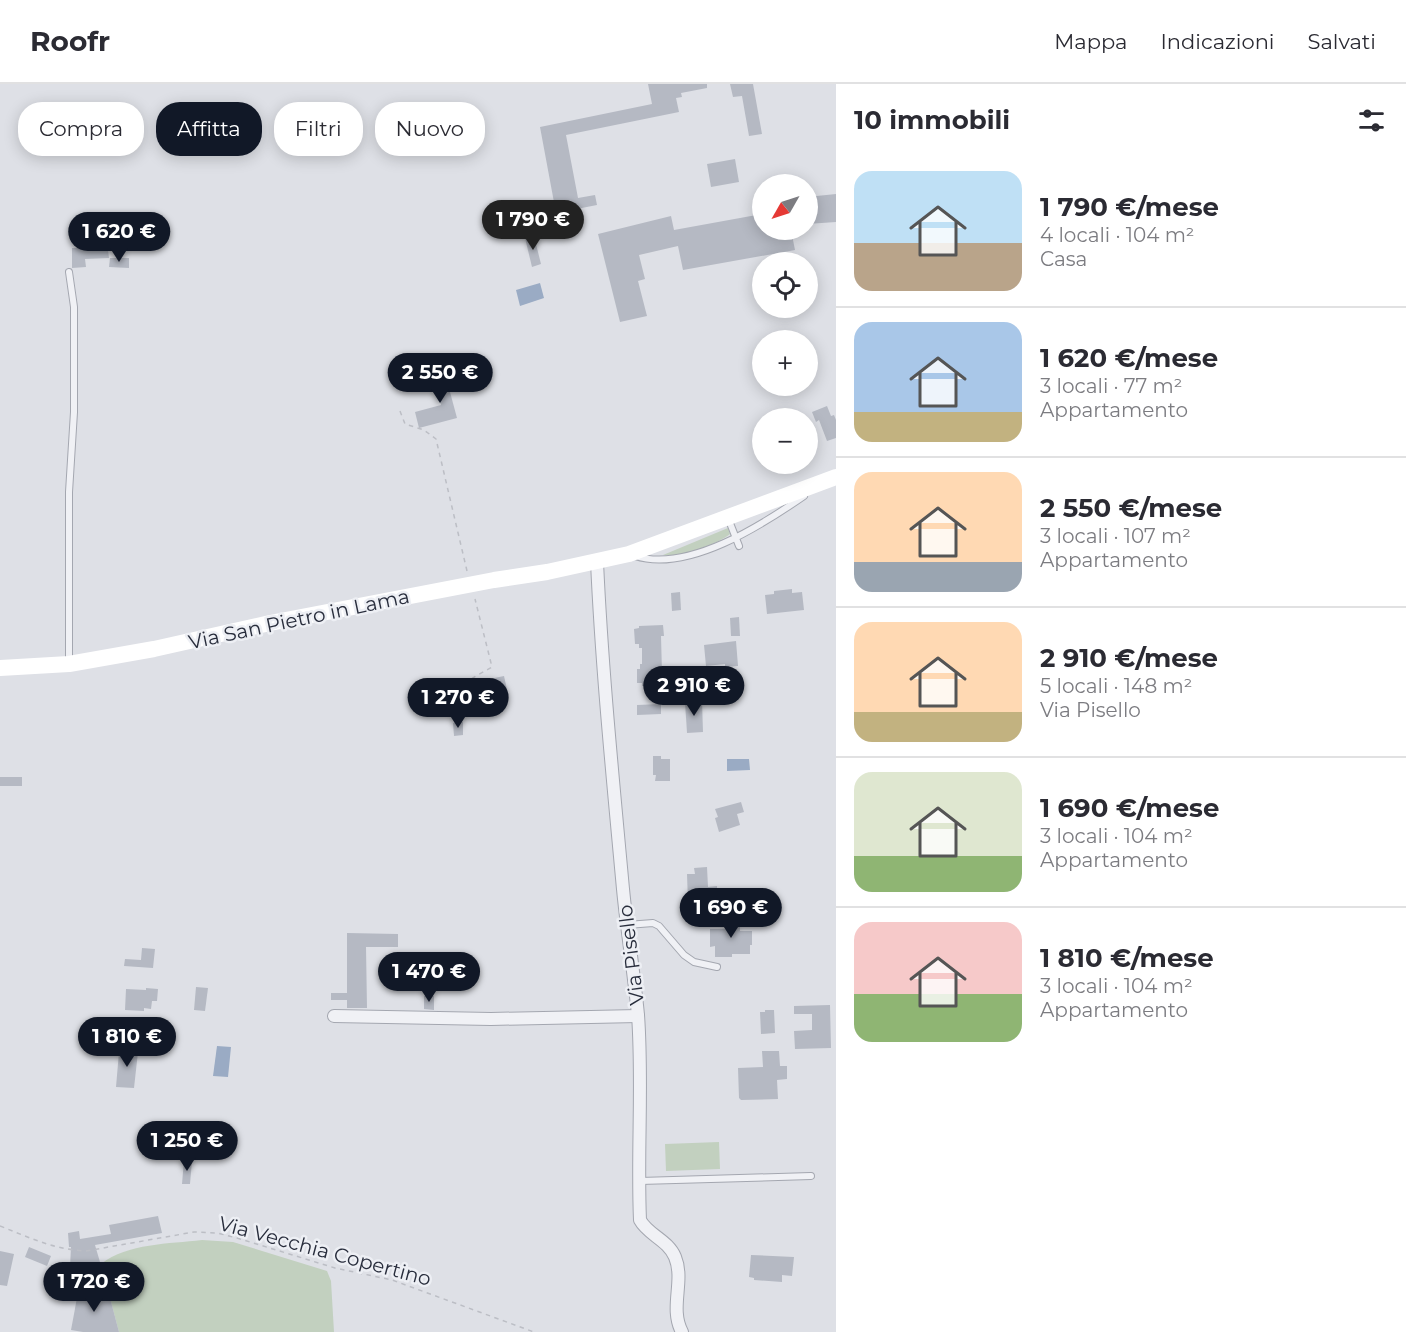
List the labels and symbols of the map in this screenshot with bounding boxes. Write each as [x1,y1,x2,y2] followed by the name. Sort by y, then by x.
[752,174,818,240] north arrow
[478,200,588,251] pin: 1 790 €
[64,212,174,263] pin: 1 620 €
[385,353,495,404] pin: 2 550 €
[186,584,412,654] street label: Via San Pietro in Lama
[639,666,749,717] pin: 2 910 €
[403,678,513,729] pin: 1 270 €
[676,888,786,939] pin: 1 690 €
[613,903,649,1007] street label: Via Pisello
[374,952,484,1003] pin: 1 470 €
[72,1017,182,1068] pin: 1 810 €
[132,1121,242,1172] pin: 1 250 €
[216,1211,434,1291] street label: Via Vecchia Copertino
[39,1262,149,1313] pin: 1 720 €

